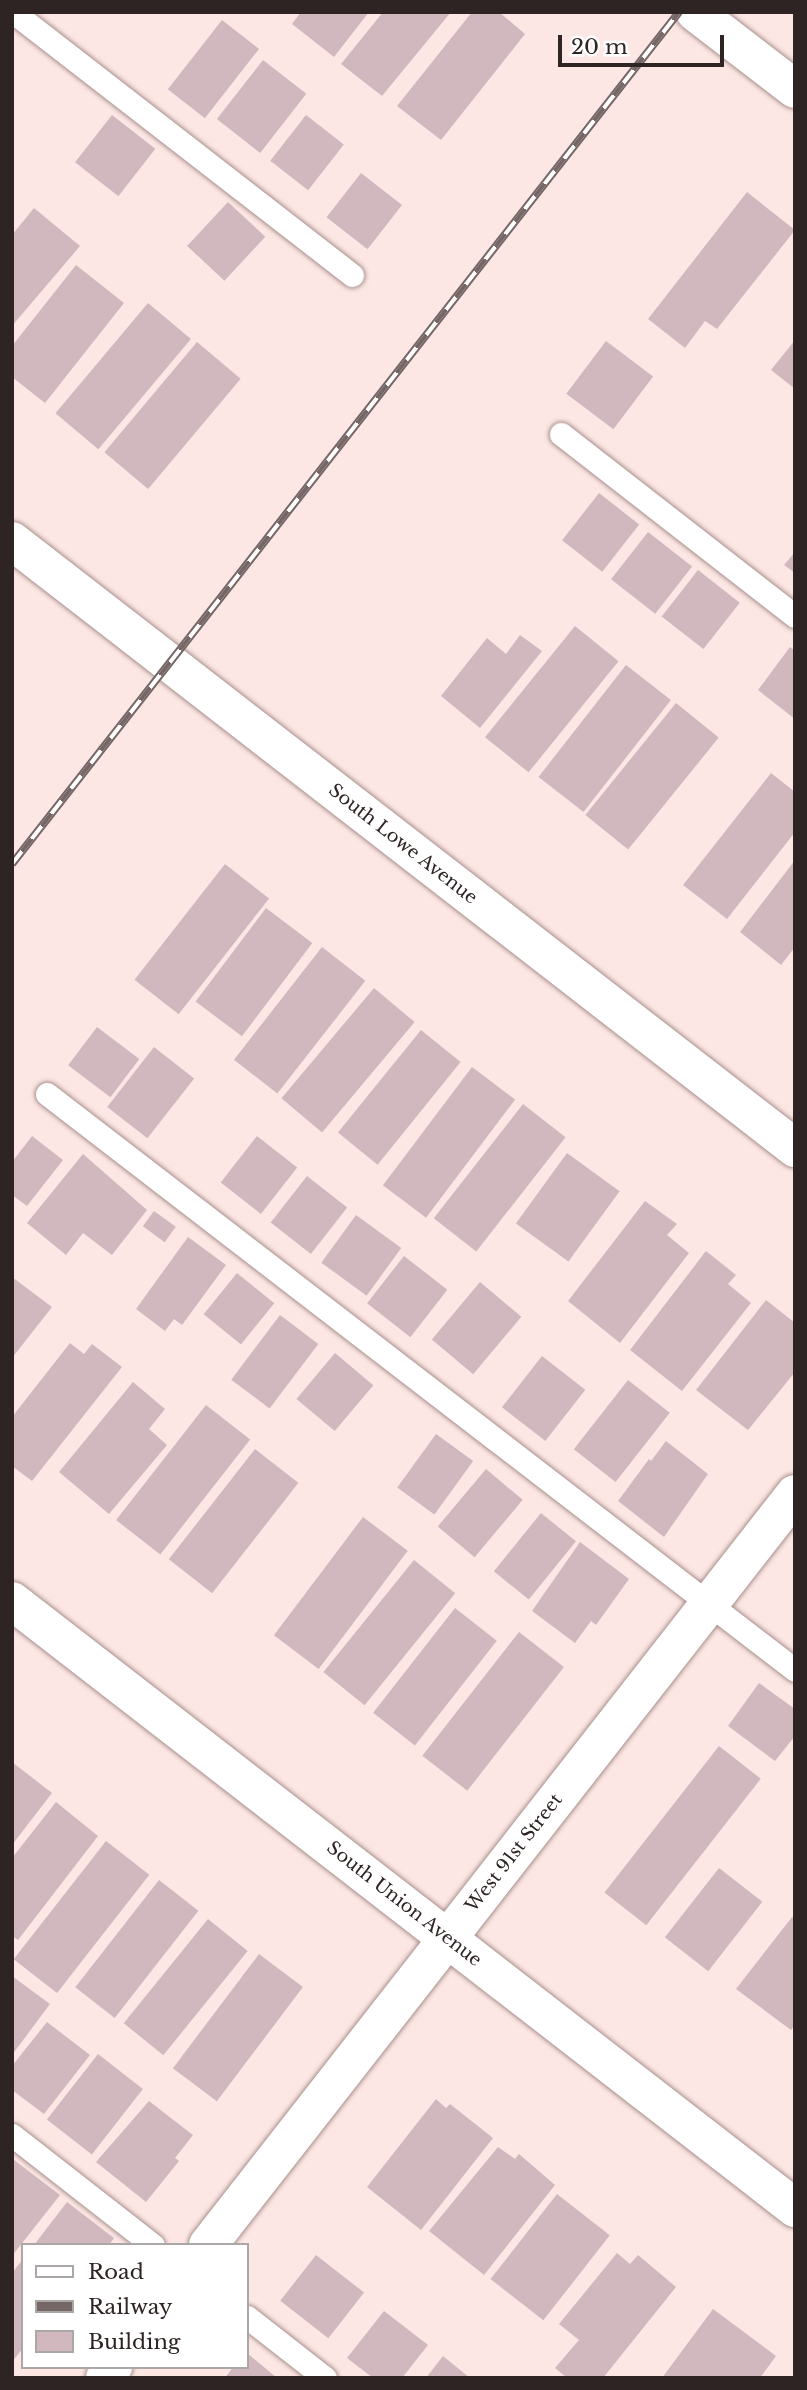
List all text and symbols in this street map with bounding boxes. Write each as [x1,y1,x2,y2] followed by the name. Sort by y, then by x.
[562,21,728,65] scale bar
[571,34,628,60] text: 20 m
[324,779,482,909] street label: South Lowe Avenue
[461,1790,567,1916] street label: West 91st Street
[322,1837,486,1971] street label: South Union Avenue
[21,2243,248,2369] legend
[88,2259,144,2285] text: Road
[88,2294,172,2320] text: Railway
[88,2329,180,2355] text: Building

